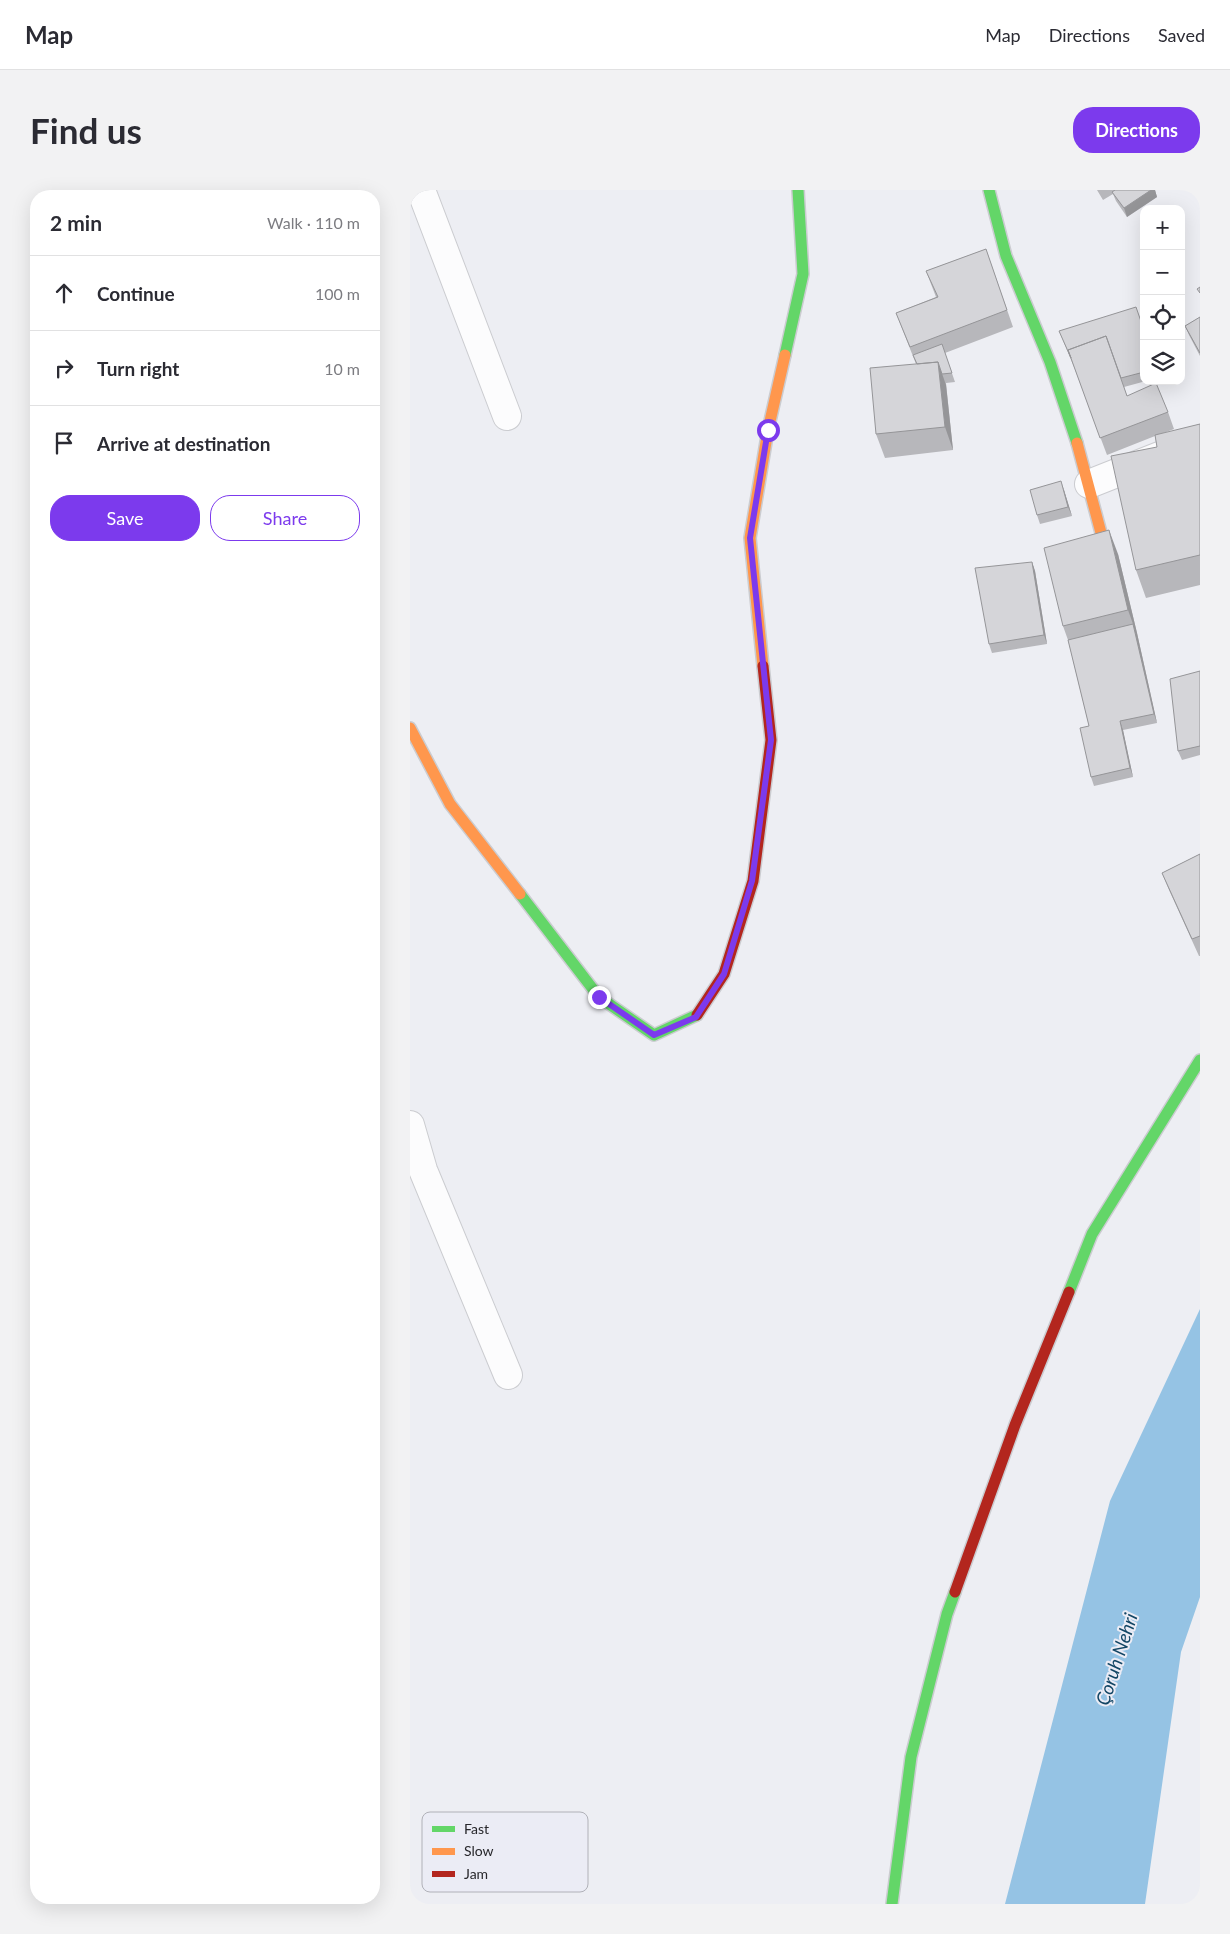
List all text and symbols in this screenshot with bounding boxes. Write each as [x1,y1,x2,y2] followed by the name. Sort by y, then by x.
[25,20,73,49] text: Map
[985,24,1021,46] text: Map
[1049,24,1130,46] text: Directions
[1158,24,1205,46] text: Saved
[1073,107,1200,153] button: Directions
[30,109,142,151] text: Find us
[1140,205,1185,385] map controls
[1140,205,1185,250] button: +
[50,210,102,235] text: 2 min
[267,213,360,232] text: Walk · 110 m
[1140,250,1185,295] button: −
[50,279,78,307] icon: ahead
[97,282,175,305] text: Continue
[315,284,360,303] text: 100 m
[1140,295,1185,340] button: locate
[1140,340,1185,385] button: layers
[50,354,78,382] icon: right
[97,357,179,380] text: Turn right
[324,359,360,378] text: 10 m
[757,419,780,442] route start
[50,429,78,457] icon: arrive
[97,432,270,455] text: Arrive at destination
[50,495,200,541] button: Save
[210,495,360,541] button: Share
[588,986,611,1009] route end
[1090,1609,1142,1708] water label: Çoruh Nehri
[422,1812,588,1892] legend
[464,1820,489,1837] text: Fast
[464,1842,494,1859] text: Slow
[464,1865,488,1882] text: Jam

